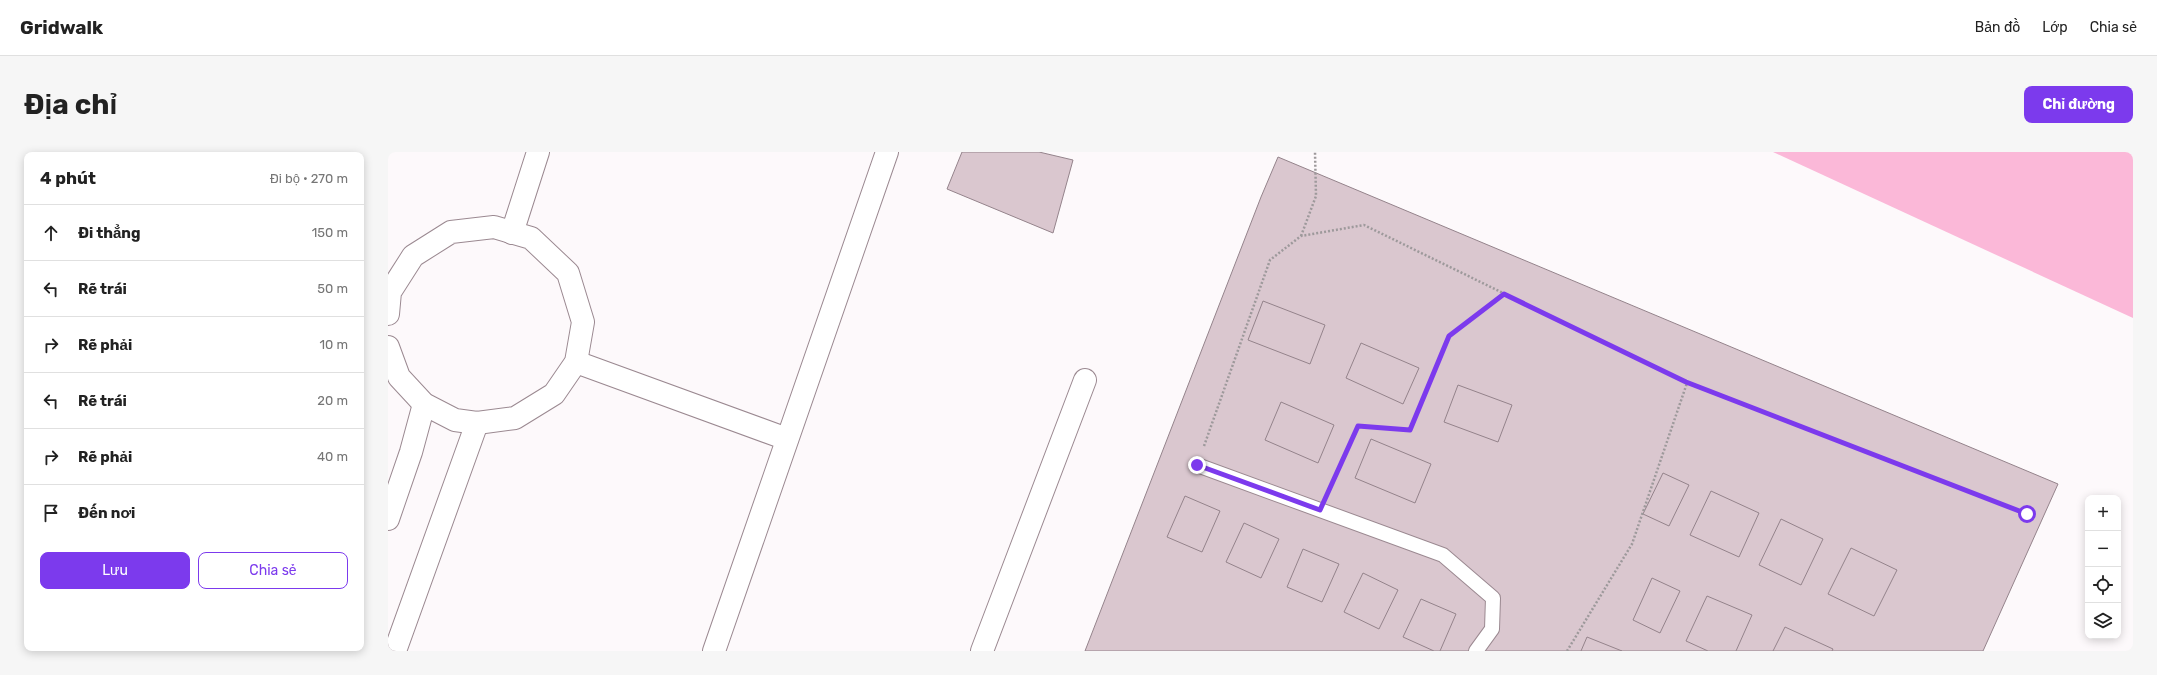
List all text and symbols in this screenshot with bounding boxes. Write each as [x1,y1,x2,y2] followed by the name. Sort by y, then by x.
[20,16,103,39] text: Gridwalk
[1975,19,2020,36] text: Bản đồ
[2042,19,2068,36] text: Lớp
[2090,19,2137,36] text: Chia sẻ
[2024,86,2133,123] button: Chỉ đường
[24,88,117,121] text: Địa chỉ
[40,168,96,188] text: 4 phút
[270,171,348,186] text: Đi bộ · 270 m
[40,222,62,244] icon: ahead
[78,224,140,242] text: Đi thẳng
[312,225,348,240] text: 150 m
[40,278,62,300] icon: left
[78,280,127,298] text: Rẽ trái
[317,281,348,296] text: 50 m
[40,334,62,356] icon: right
[78,336,132,354] text: Rẽ phải
[319,337,348,352] text: 10 m
[40,390,62,412] icon: left
[78,392,127,410] text: Rẽ trái
[317,393,348,408] text: 20 m
[40,446,62,468] icon: right
[78,448,132,466] text: Rẽ phải
[317,449,348,464] text: 40 m
[1188,456,1206,474] route end
[2085,495,2121,639] map controls
[2085,495,2121,531] button: +
[40,502,62,524] icon: arrive
[78,504,135,522] text: Đến nơi
[2018,505,2036,523] route start
[2085,531,2121,567] button: −
[40,552,190,589] button: Lưu
[198,552,348,589] button: Chia sẻ
[2085,567,2121,603] button: locate
[2085,603,2121,639] button: layers

